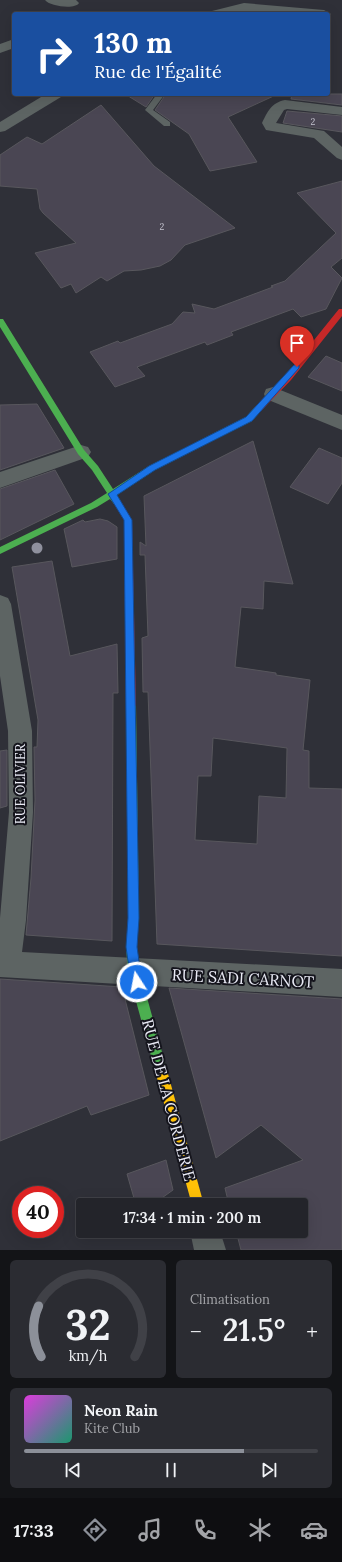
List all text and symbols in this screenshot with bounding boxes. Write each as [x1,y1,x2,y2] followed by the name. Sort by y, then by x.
[94,25,172,61] text: 130 m
[28,28,80,80] icon: right
[94,60,222,83] text: Rue de l'Égalité
[311,116,316,127] house number: 2
[160,221,165,232] house number: 2
[280,326,314,367] pin
[286,332,308,354] icon: arrive
[12,743,29,824] street label: RUE OLIVIER
[116,961,158,1003] position arrow
[171,964,315,992] street label: RUE SADI CARNOT
[138,1017,200,1183] street label: RUE DE LA CORDERIE
[12,1186,64,1238] speed limit sign: 40
[123,1208,261,1227] text: 17:34 · 1 min · 200 m
[190,1291,270,1308] text: Climatisation
[65,1298,111,1351] text: 32
[223,1311,285,1349] text: 21.5°
[190,1317,202,1345] text: −
[306,1317,318,1345] text: +
[69,1347,108,1366] text: km/h
[84,1401,158,1420] text: Neon Rain
[84,1420,140,1437] text: Kite Club
[62,1459,84,1481] icon: previous
[160,1459,182,1481] icon: pause
[258,1459,280,1481] icon: next
[81,1516,109,1544] icon: directions
[136,1516,164,1544] icon: music
[191,1516,219,1544] icon: phone
[246,1516,274,1544] icon: climate
[300,1516,328,1544] icon: car
[13,1519,54,1542] text: 17:33

